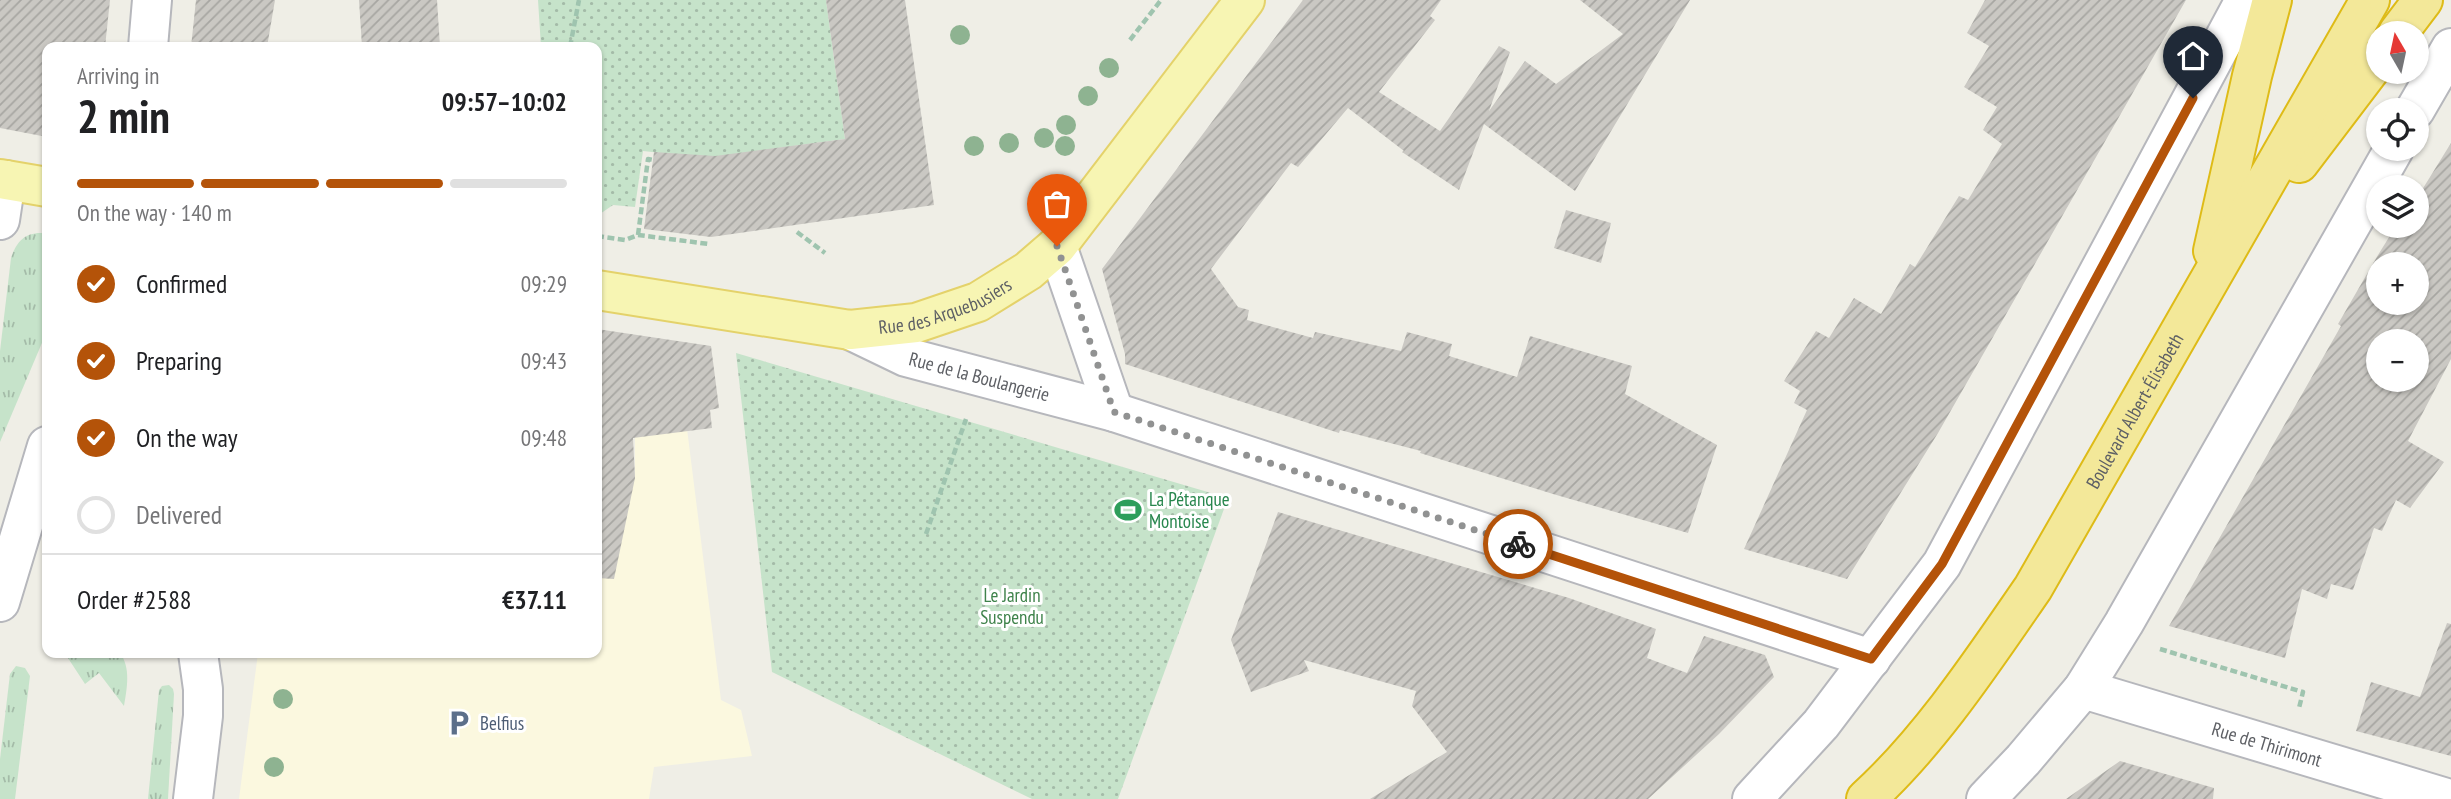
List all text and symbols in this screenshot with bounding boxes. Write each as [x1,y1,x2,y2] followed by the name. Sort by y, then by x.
[2366,21,2429,84] north arrow
[2366,21,2429,392] map controls
[2163,26,2223,98] pin
[2174,37,2212,75] icon: home
[77,61,159,90] text: Arriving in
[442,85,567,118] text: 09:57–10:02
[77,86,170,146] text: 2 min
[2366,98,2429,161] button: locate
[1027,174,1087,246] pin
[2366,175,2429,238] button: layers
[1038,185,1076,223] icon: bag
[77,198,232,227] text: On the way · 140 m
[2366,252,2429,315] button: +
[77,265,115,303] icon: check
[136,267,227,300] text: Confirmed
[521,269,567,298] text: 09:29
[877,272,1016,339] street label: Rue des Arquebusiers
[2081,329,2189,493] street label: Boulevard Albert-Élisabeth
[2366,329,2429,392] button: −
[77,342,115,380] icon: check
[136,344,222,377] text: Preparing
[521,346,567,375] text: 09:43
[906,346,1052,407] street label: Rue de la Boulangerie
[77,419,115,457] icon: check
[136,421,238,454] text: On the way
[521,423,567,452] text: 09:48
[1149,487,1230,533] place label: La Pétanque Montoise
[1113,495,1143,525] sports icon: La Pétanque Montoise
[136,498,222,531] text: Delivered
[1483,509,1553,579] courier
[1499,525,1537,563] icon: bike
[77,583,192,616] text: Order #2588
[502,583,567,616] text: €37.11
[980,583,1044,629] park label: Le Jardin Suspendu
[444,708,474,738] parking icon: Belfius
[480,711,524,735] place label: Belfius
[2209,716,2325,772] street label: Rue de Thirimont

